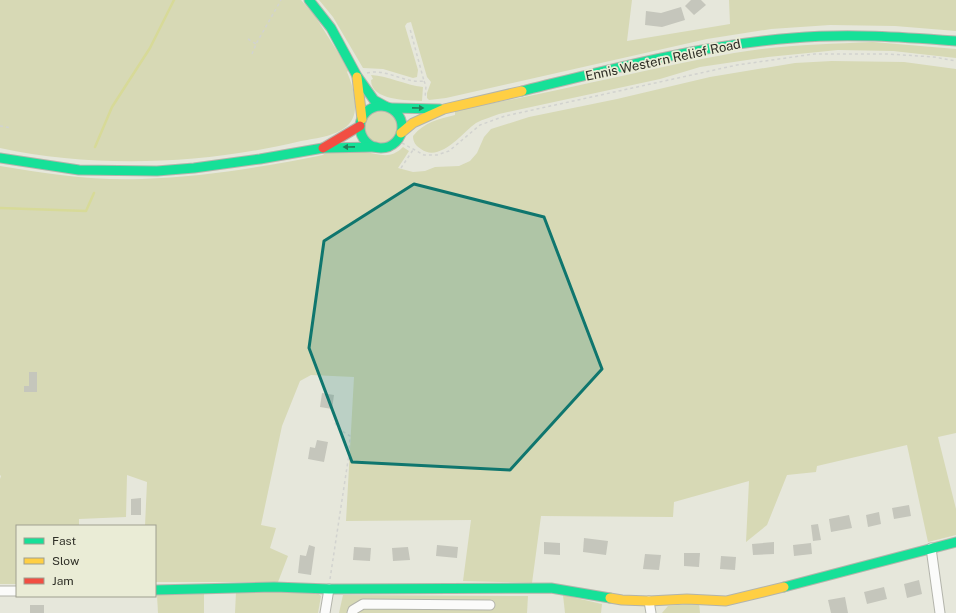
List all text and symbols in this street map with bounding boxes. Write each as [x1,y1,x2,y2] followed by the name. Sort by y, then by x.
[584,36,742,84] street label: Ennis Western Relief Road
[412,105,424,112] one-way arrow
[342,144,355,150] one-way arrow
[16,525,156,597] legend
[52,534,77,548] text: Fast
[52,554,80,568] text: Slow
[52,574,74,588] text: Jam

